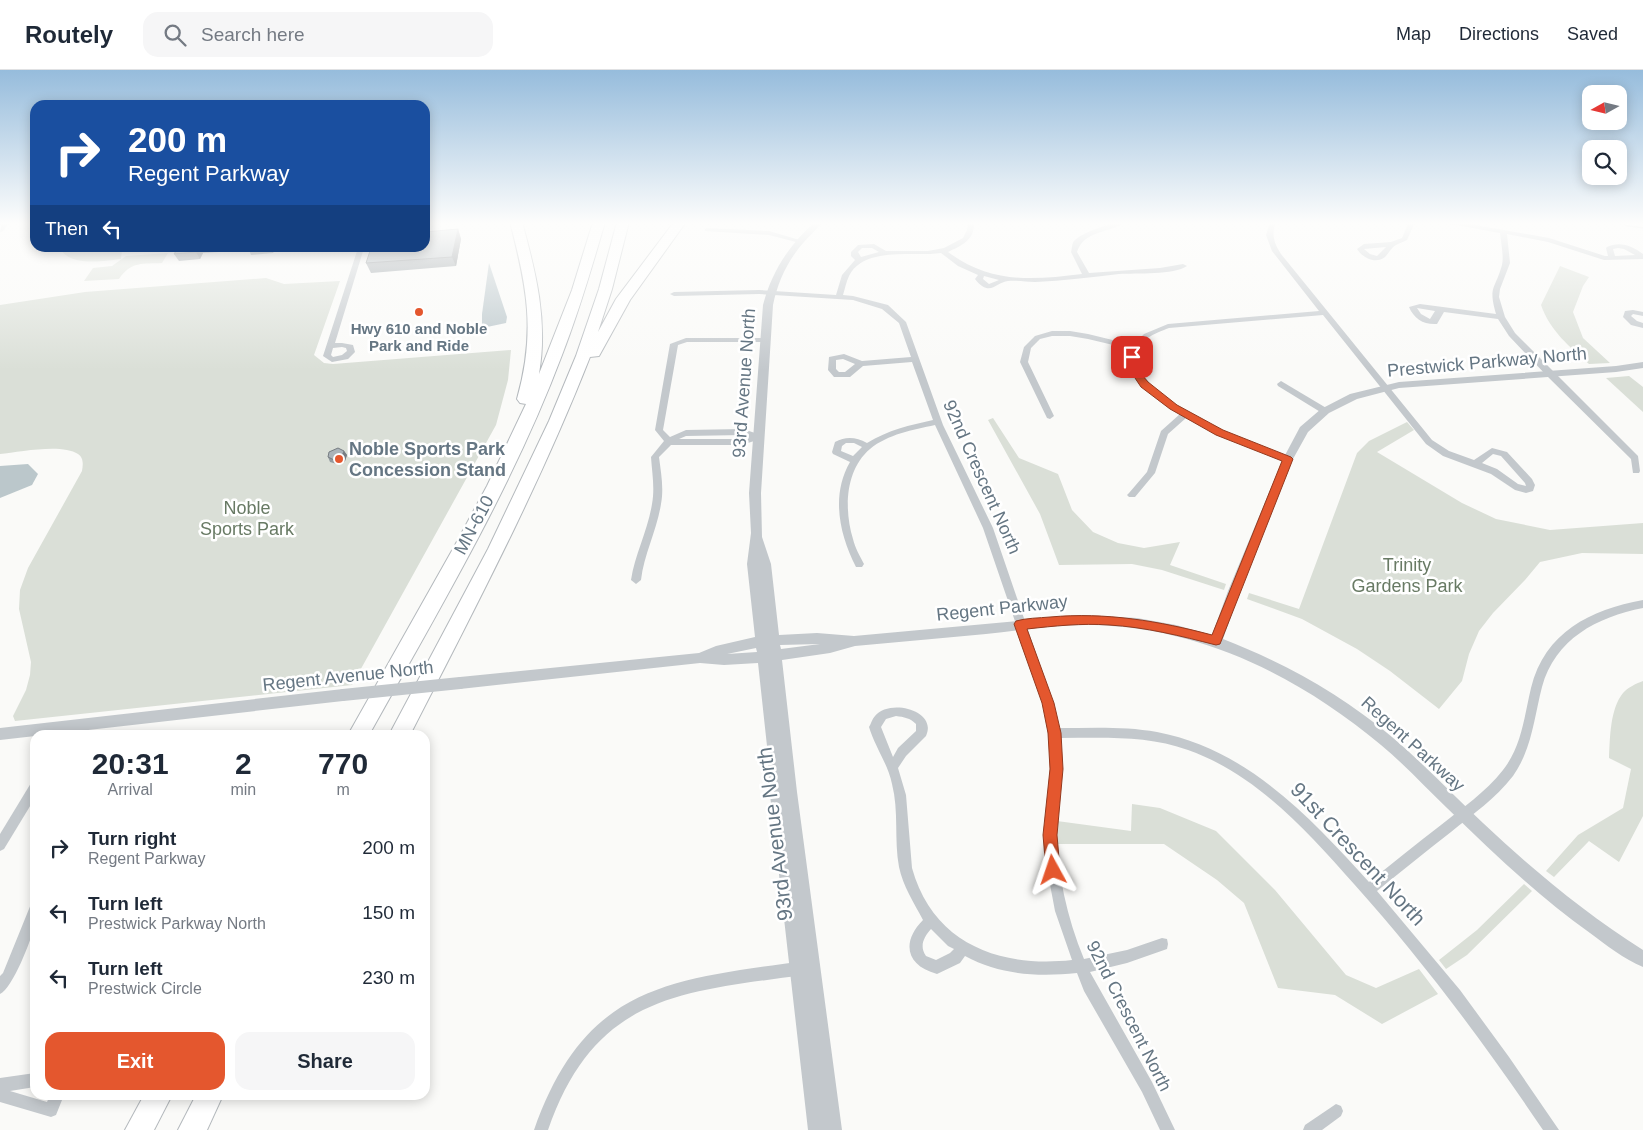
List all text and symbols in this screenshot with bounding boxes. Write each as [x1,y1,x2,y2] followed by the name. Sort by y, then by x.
[143,12,493,57] search box
[25,21,113,48] text: Routely
[161,21,189,49] icon: search
[201,24,305,45] text: Search here
[1396,24,1431,44] text: Map
[1459,24,1539,44] text: Directions
[1567,24,1618,44] text: Saved
[1582,85,1628,130] north arrow
[1582,85,1627,185] map controls
[45,120,110,185] icon: right
[128,120,227,159] text: 200 m
[1582,140,1627,185] button: search
[128,161,289,186] text: Regent Parkway
[98,215,126,243] icon: left
[45,218,88,239] text: Then
[413,306,425,318] marker: Hwy 610 and Noble Park and Ride
[729,308,759,458] street label: 93rd Avenue North
[351,320,487,354] place label: Hwy 610 and Noble Park and Ride
[1111,336,1153,378] pin
[1118,343,1146,371] icon: arrive
[1386,343,1588,381] street label: Prestwick Parkway North
[939,397,1025,557] street label: 92nd Crescent North
[349,439,506,480] place label: Noble Sports Park Concession Stand
[333,453,345,465] marker: Noble Sports Park Concession Stand
[450,492,498,558] street label: MN-610
[200,498,295,539] park label: Noble Sports Park
[1351,555,1464,596] park label: Trinity Gardens Park
[935,591,1069,625] street label: Regent Parkway
[262,657,434,695] street label: Regent Avenue North
[1357,692,1469,796] street label: Regent Parkway
[752,746,797,922] street label: 93rd Avenue North
[92,747,169,780] text: 20:31
[235,747,252,780] text: 2
[318,747,368,780] text: 770
[1286,778,1430,930] street label: 91st Crescent North
[108,781,153,798] text: Arrival
[230,781,256,798] text: min
[336,781,350,798] text: m
[88,828,176,849] text: Turn right
[45,834,73,862] icon: right
[362,837,415,858] text: 200 m
[1026,843,1078,895] position arrow
[88,850,205,867] text: Regent Parkway
[88,893,163,914] text: Turn left
[45,899,73,927] icon: left
[362,902,415,923] text: 150 m
[88,915,266,932] text: Prestwick Parkway North
[1082,937,1176,1095] street label: 92nd Crescent North
[88,958,163,979] text: Turn left
[45,964,73,992] icon: left
[362,967,415,988] text: 230 m
[88,980,202,997] text: Prestwick Circle
[45,1032,225,1090] button: Exit
[235,1032,415,1090] button: Share

